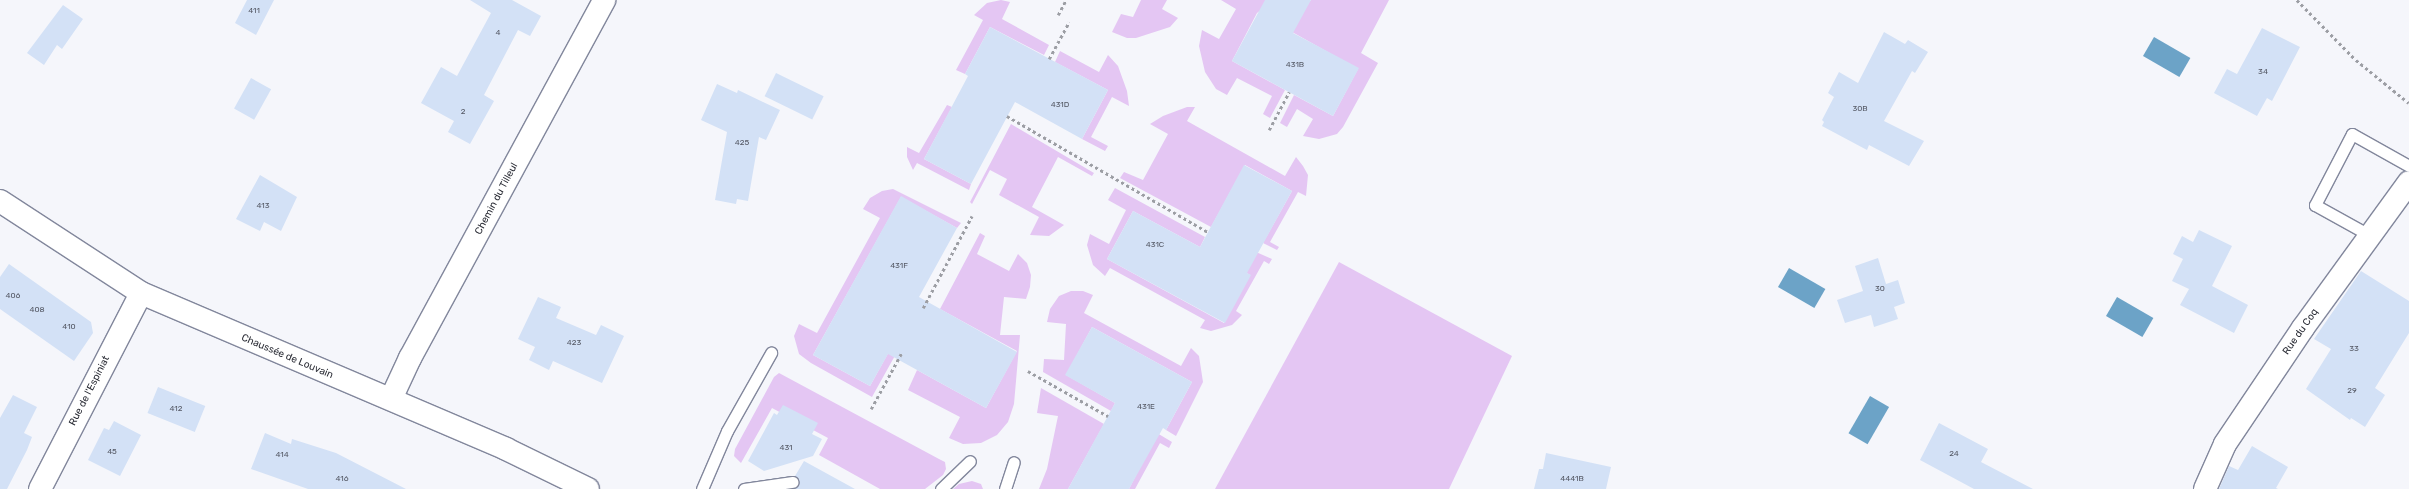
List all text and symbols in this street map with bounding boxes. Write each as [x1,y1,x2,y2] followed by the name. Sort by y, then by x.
[248,6,260,16] house number: 411
[496,28,500,38] house number: 4
[1286,60,1304,70] house number: 431B
[2258,67,2268,77] house number: 34
[1051,100,1069,110] house number: 431D
[1852,104,1868,114] house number: 30B
[461,107,465,117] house number: 2
[735,138,749,148] house number: 425
[473,161,521,237] street label: Chemin du Tilleul
[256,201,270,211] house number: 413
[1146,240,1164,250] house number: 431C
[890,261,908,271] house number: 431F
[1875,284,1885,294] house number: 30
[6,291,20,301] house number: 406
[29,305,45,315] house number: 408
[2281,307,2321,357] street label: Rue du Coq
[62,322,76,332] house number: 410
[239,332,335,382] street label: Chaussée de Louvain
[567,338,581,348] house number: 423
[2349,344,2359,354] house number: 33
[67,354,113,428] street label: Rue de l'Espiniat
[2347,386,2357,396] house number: 29
[1137,402,1155,412] house number: 431E
[170,404,182,414] house number: 412
[779,443,793,453] house number: 431
[107,447,117,457] house number: 45
[1949,449,1959,459] house number: 24
[275,450,289,460] house number: 414
[335,474,349,484] house number: 416
[1560,474,1584,484] house number: 4441B

